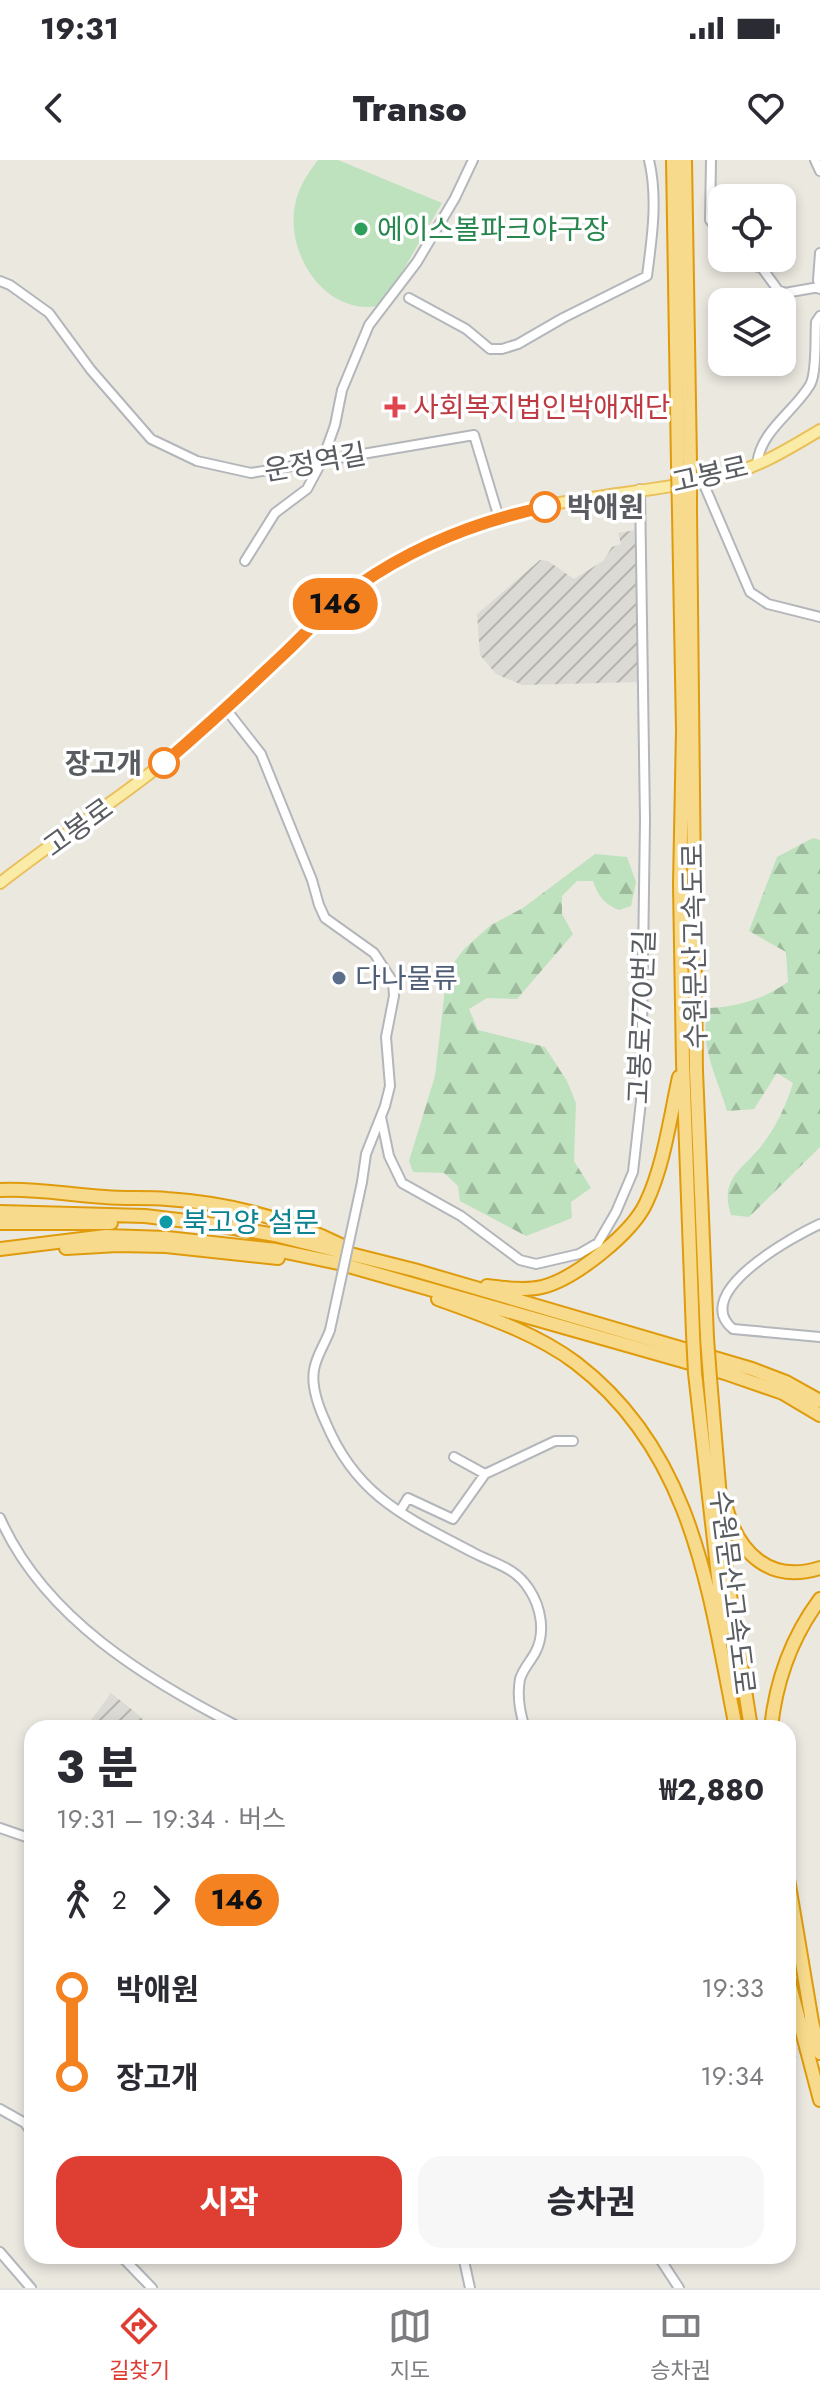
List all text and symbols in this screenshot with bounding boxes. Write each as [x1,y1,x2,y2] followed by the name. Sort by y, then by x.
[40,7,119,50] text: 19:31
[353,82,467,134] text: Transo
[32,86,76,130] icon: back
[744,86,788,130] icon: heart
[708,184,796,376] map controls
[708,184,796,272] button: locate
[377,209,609,250] place label: 에이스볼파크야구장
[352,220,370,238] marker: 에이스볼파크야구장
[708,288,796,376] button: layers
[413,387,671,428] place label: 사회복지법인박애재단
[384,396,406,418] marker: 사회복지법인박애재단
[261,433,369,492] street label: 운정역길
[668,446,752,503] street label: 고봉로
[567,487,644,528] place label: 박애원
[530,492,560,522] marker: 박애원
[289,578,381,630] line badge: 146
[309,583,361,624] text: 146
[65,743,142,784] place label: 장고개
[149,748,179,778] marker: 장고개
[35,788,122,867] street label: 고봉로
[672,843,717,1049] street label: 수원문산고속도로
[618,929,665,1105] street label: 고봉로770번길
[355,958,458,999] place label: 다나물류
[330,969,348,987] marker: 다나물류
[182,1202,319,1243] place label: 북고양 설문
[157,1213,175,1231] marker: 북고양 설문
[700,1487,765,1697] street label: 수원문산고속도로
[56,1736,138,1800] text: 3 분
[659,1768,764,1811] text: ₩2,880
[56,1800,286,1838] text: 19:31 – 19:34 · 버스
[56,1878,100,1922] icon: walk
[139,1878,183,1922] icon: forward
[211,1879,263,1920] text: 146
[112,1881,127,1919] text: 2
[116,1968,199,2011] text: 박애원
[701,1969,764,2007] text: 19:33
[116,2056,199,2099] text: 장고개
[700,2057,764,2095] text: 19:34
[56,2156,402,2248] button: 시작
[418,2156,764,2248] button: 승차권
[109,2304,170,2386] tab: 길찾기
[388,2304,432,2386] tab: 지도
[650,2304,711,2386] tab: 승차권

